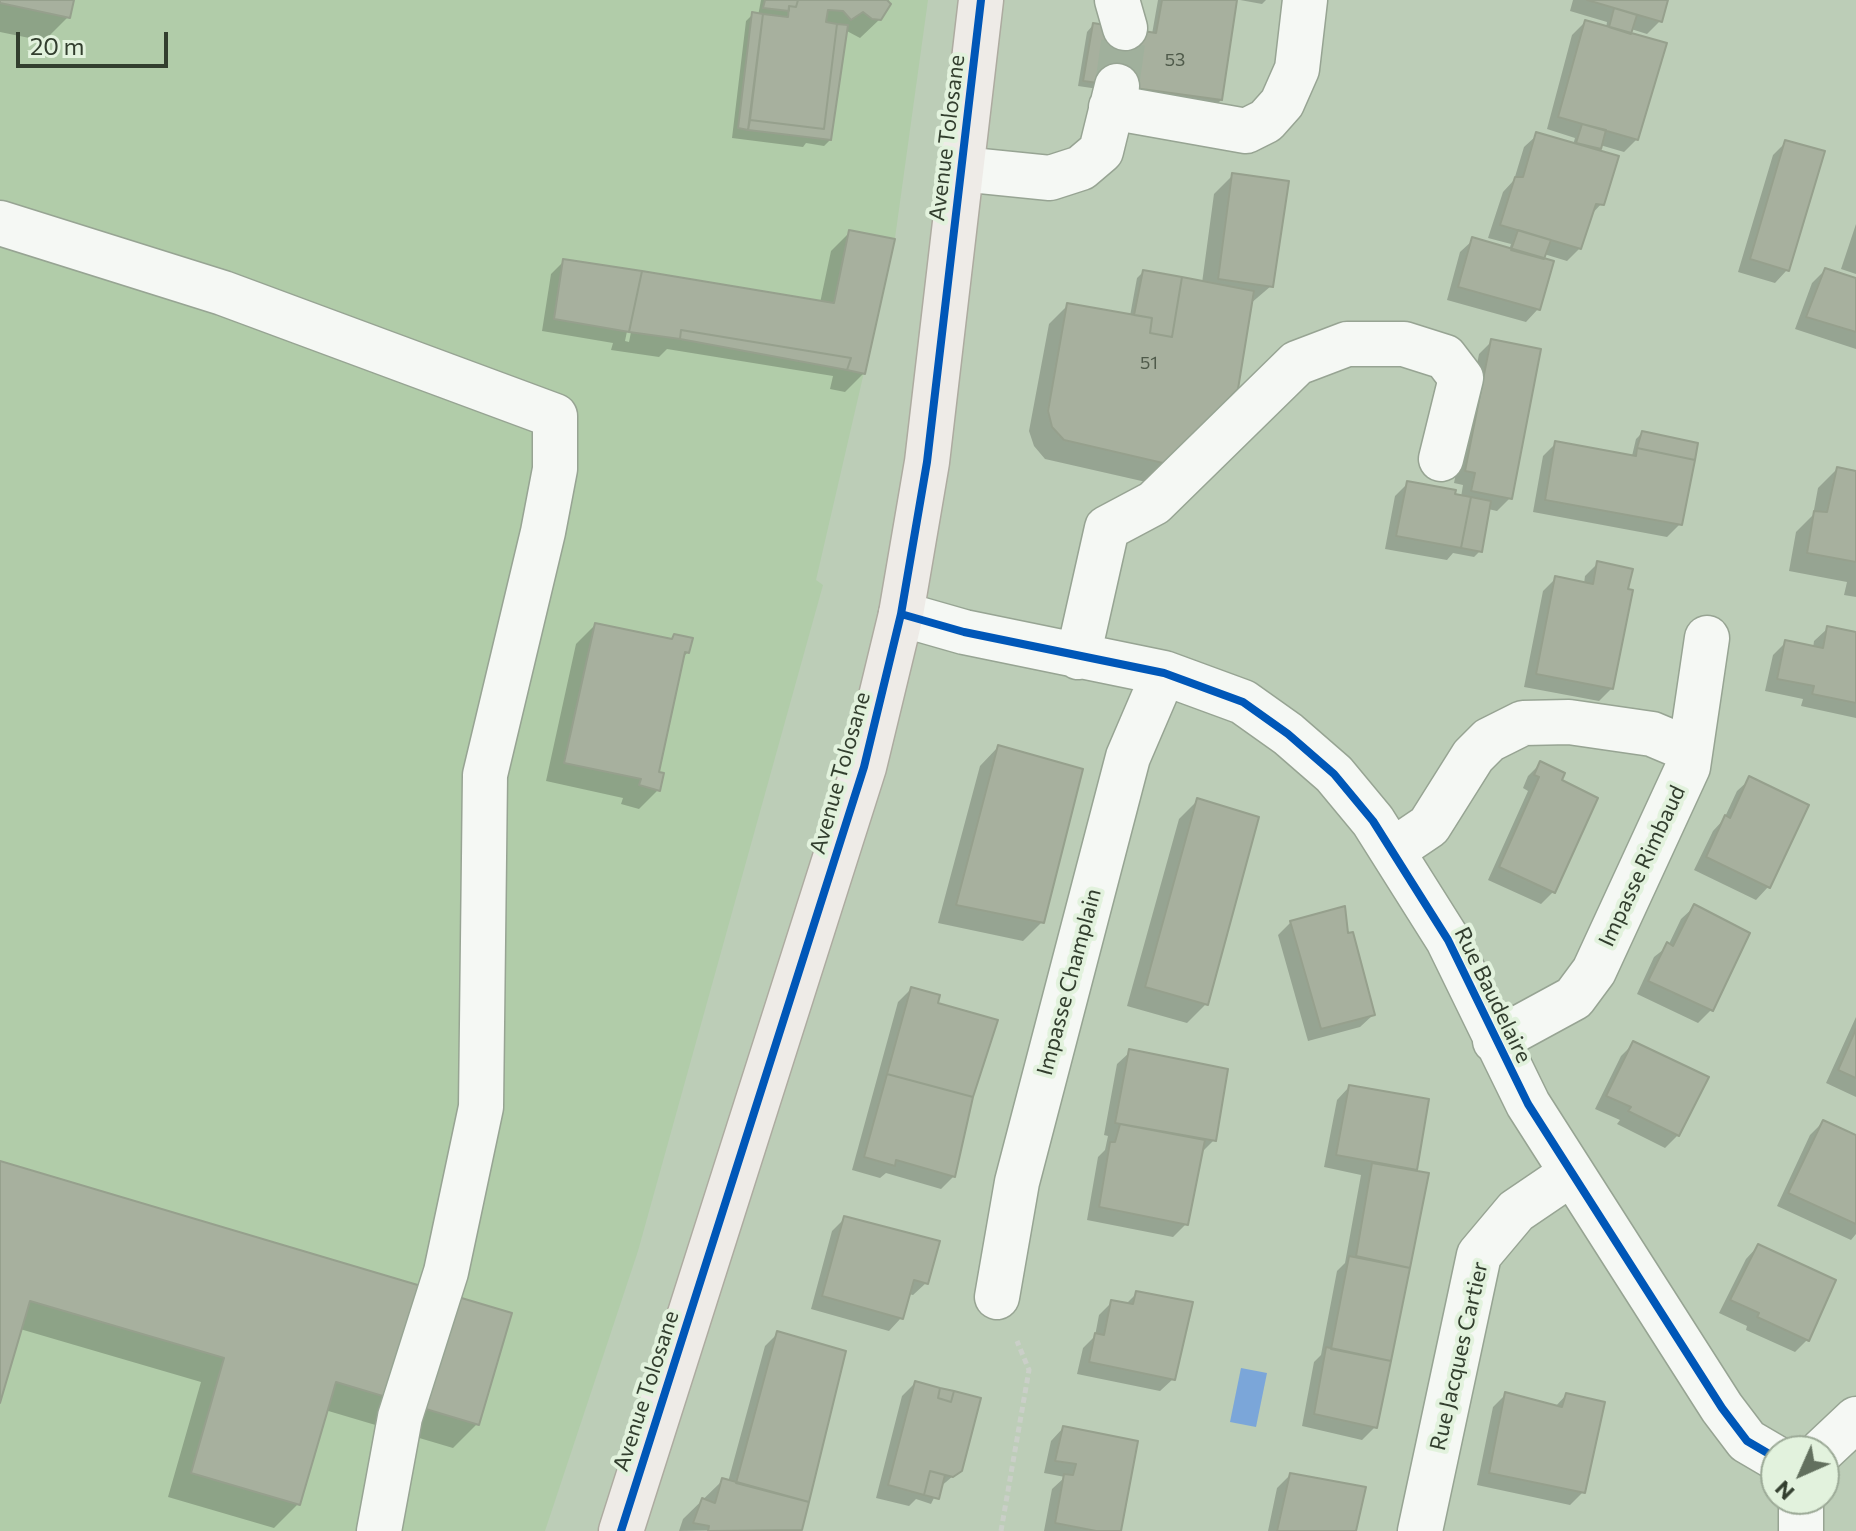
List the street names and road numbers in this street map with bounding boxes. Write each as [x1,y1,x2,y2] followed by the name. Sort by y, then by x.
[924,53,970,223] street label: Avenue Tolosane
[804,689,876,857] street label: Avenue Tolosane
[1593,781,1691,951] street label: Impasse Rimbaud
[1031,886,1107,1078] street label: Impasse Champlain
[1449,923,1537,1067] street label: Rue Baudelaire
[1424,1259,1494,1453] street label: Rue Jacques Cartier
[608,1307,684,1475] street label: Avenue Tolosane

